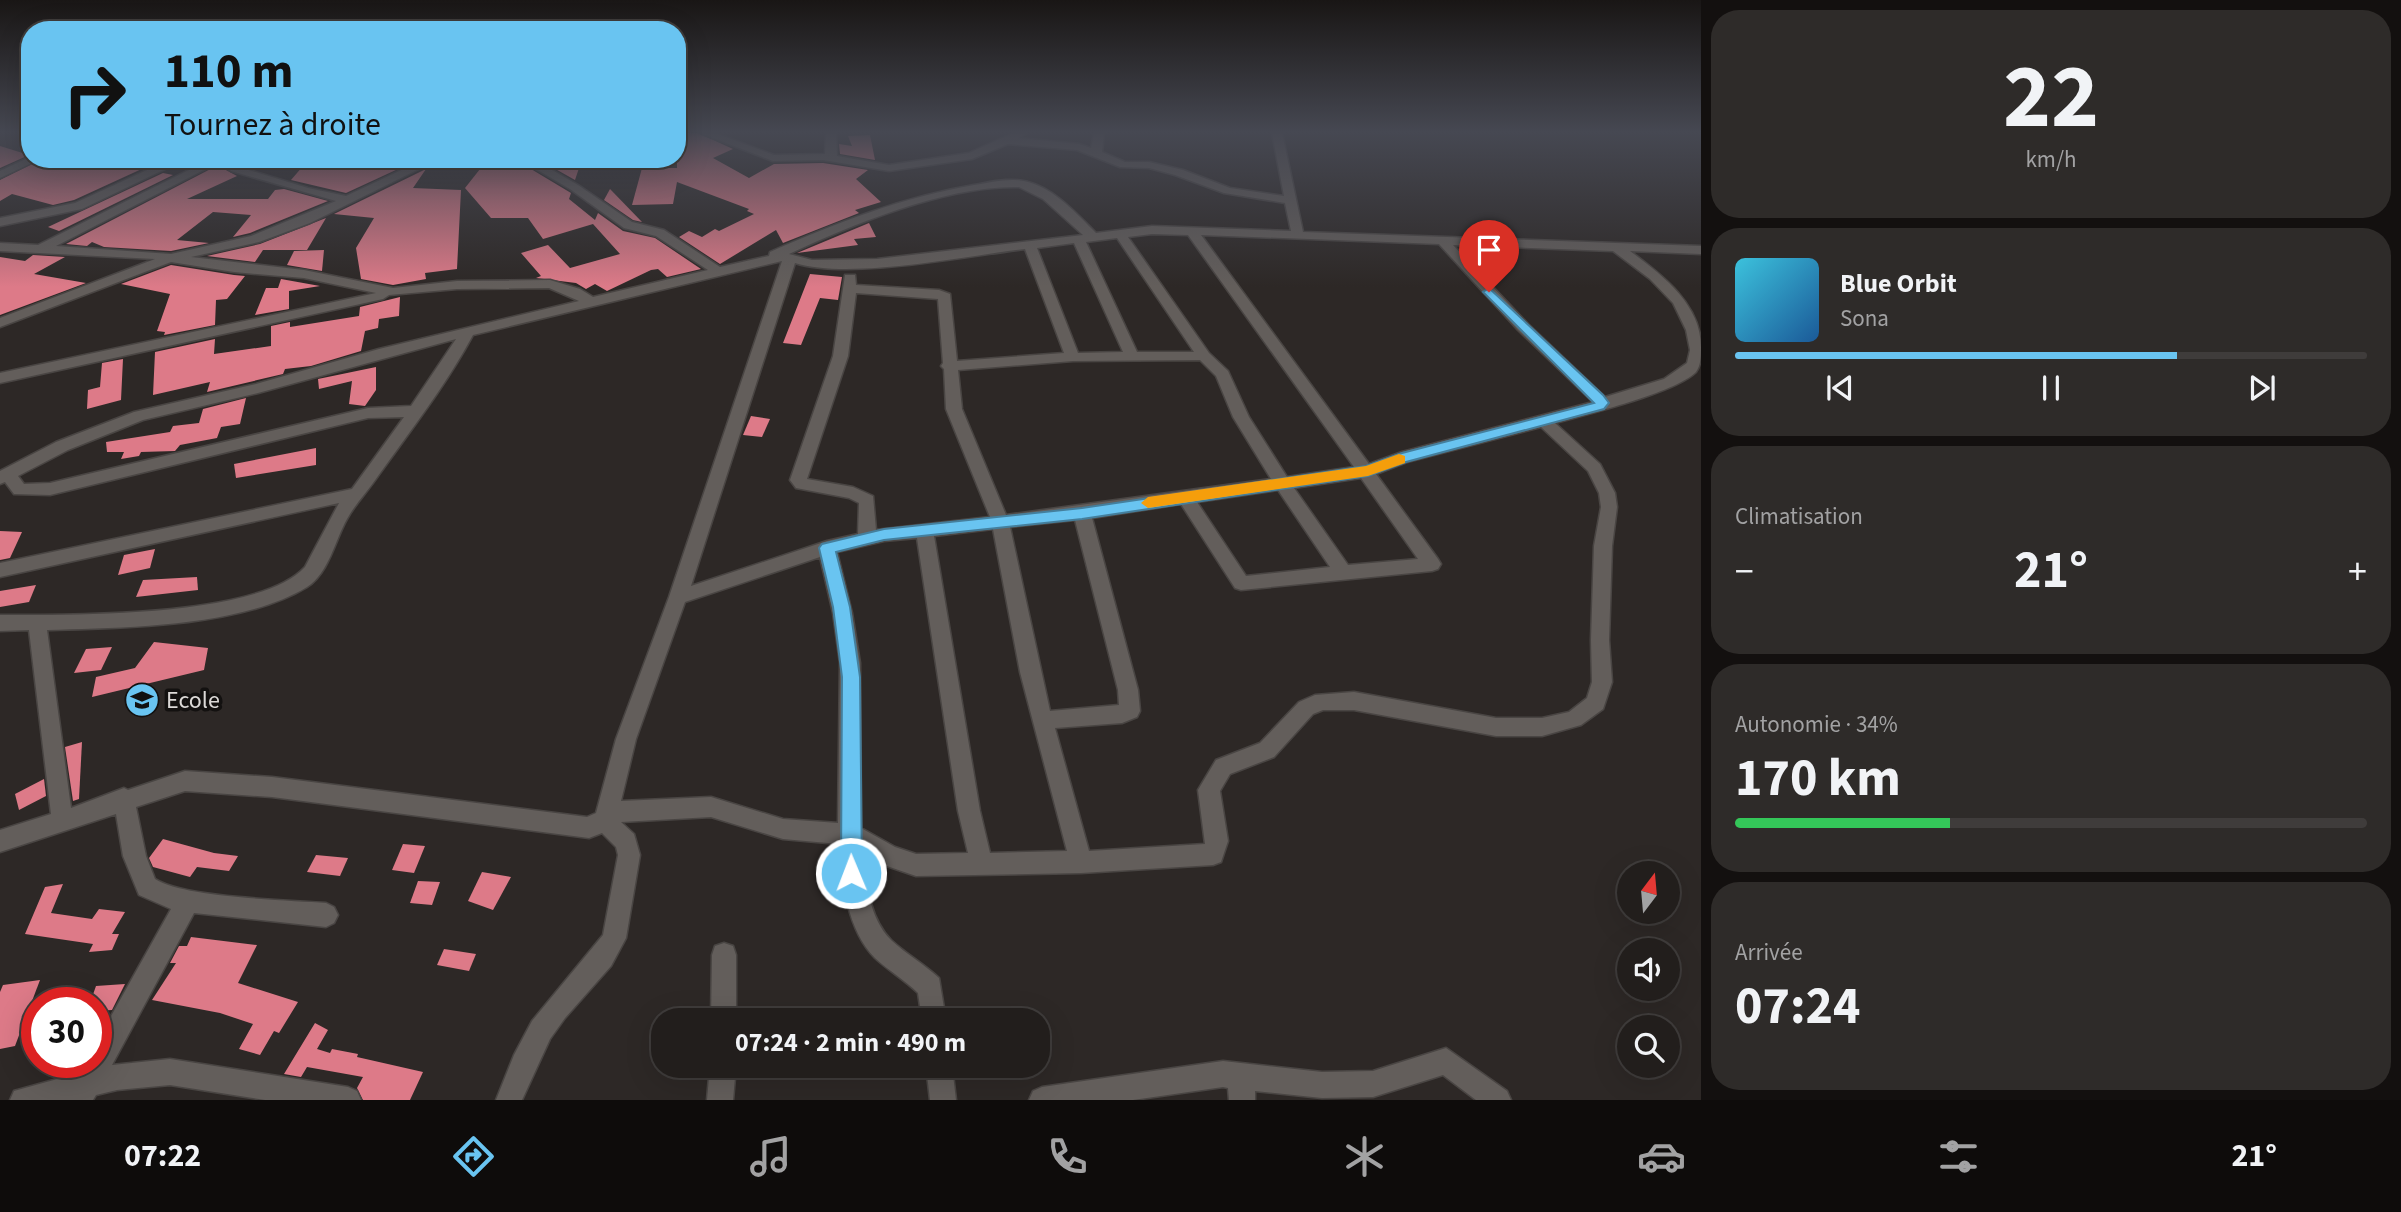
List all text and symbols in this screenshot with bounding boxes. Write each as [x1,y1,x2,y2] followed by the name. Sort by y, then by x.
[2003,33,2099,162] text: 22
[164,37,293,107] text: 110 m
[49,49,140,140] icon: right
[164,102,381,148] text: Tournez à droite
[2025,143,2077,176] text: km/h
[1459,220,1519,292] pin
[1470,231,1508,269] icon: arrive
[1840,265,1957,302] text: Blue Orbit
[1840,302,1889,335] text: Sona
[1821,369,1859,407] icon: previous
[2032,369,2070,407] icon: pause
[2243,369,2281,407] icon: next
[1735,500,1863,533] text: Climatisation
[2014,534,2088,608] text: 21°
[1735,545,1754,599] text: −
[2348,545,2367,599] text: +
[123,681,161,719] school or university icon: Ecole
[166,683,220,718] place label: Ecole
[1735,708,1898,741] text: Autonomie · 34%
[1735,742,1901,816] text: 170 km
[814,836,888,910] position arrow
[1617,861,1680,924] north arrow
[1617,861,1680,1078] map controls
[1735,936,1803,969] text: Arrivée
[1617,938,1680,1001] button: sound
[1735,970,1860,1044] text: 07:24
[21,987,112,1078] speed limit sign: 30
[1617,1015,1680,1078] button: search
[735,1024,966,1061] text: 07:24 · 2 min · 490 m
[449,1132,498,1181] icon: directions
[746,1132,795,1181] icon: music
[1043,1132,1092,1181] icon: phone
[1340,1132,1389,1181] icon: climate
[1637,1132,1686,1181] icon: car
[1934,1132,1983,1181] icon: filters
[124,1133,201,1179] text: 07:22
[2231,1133,2277,1179] text: 21°

